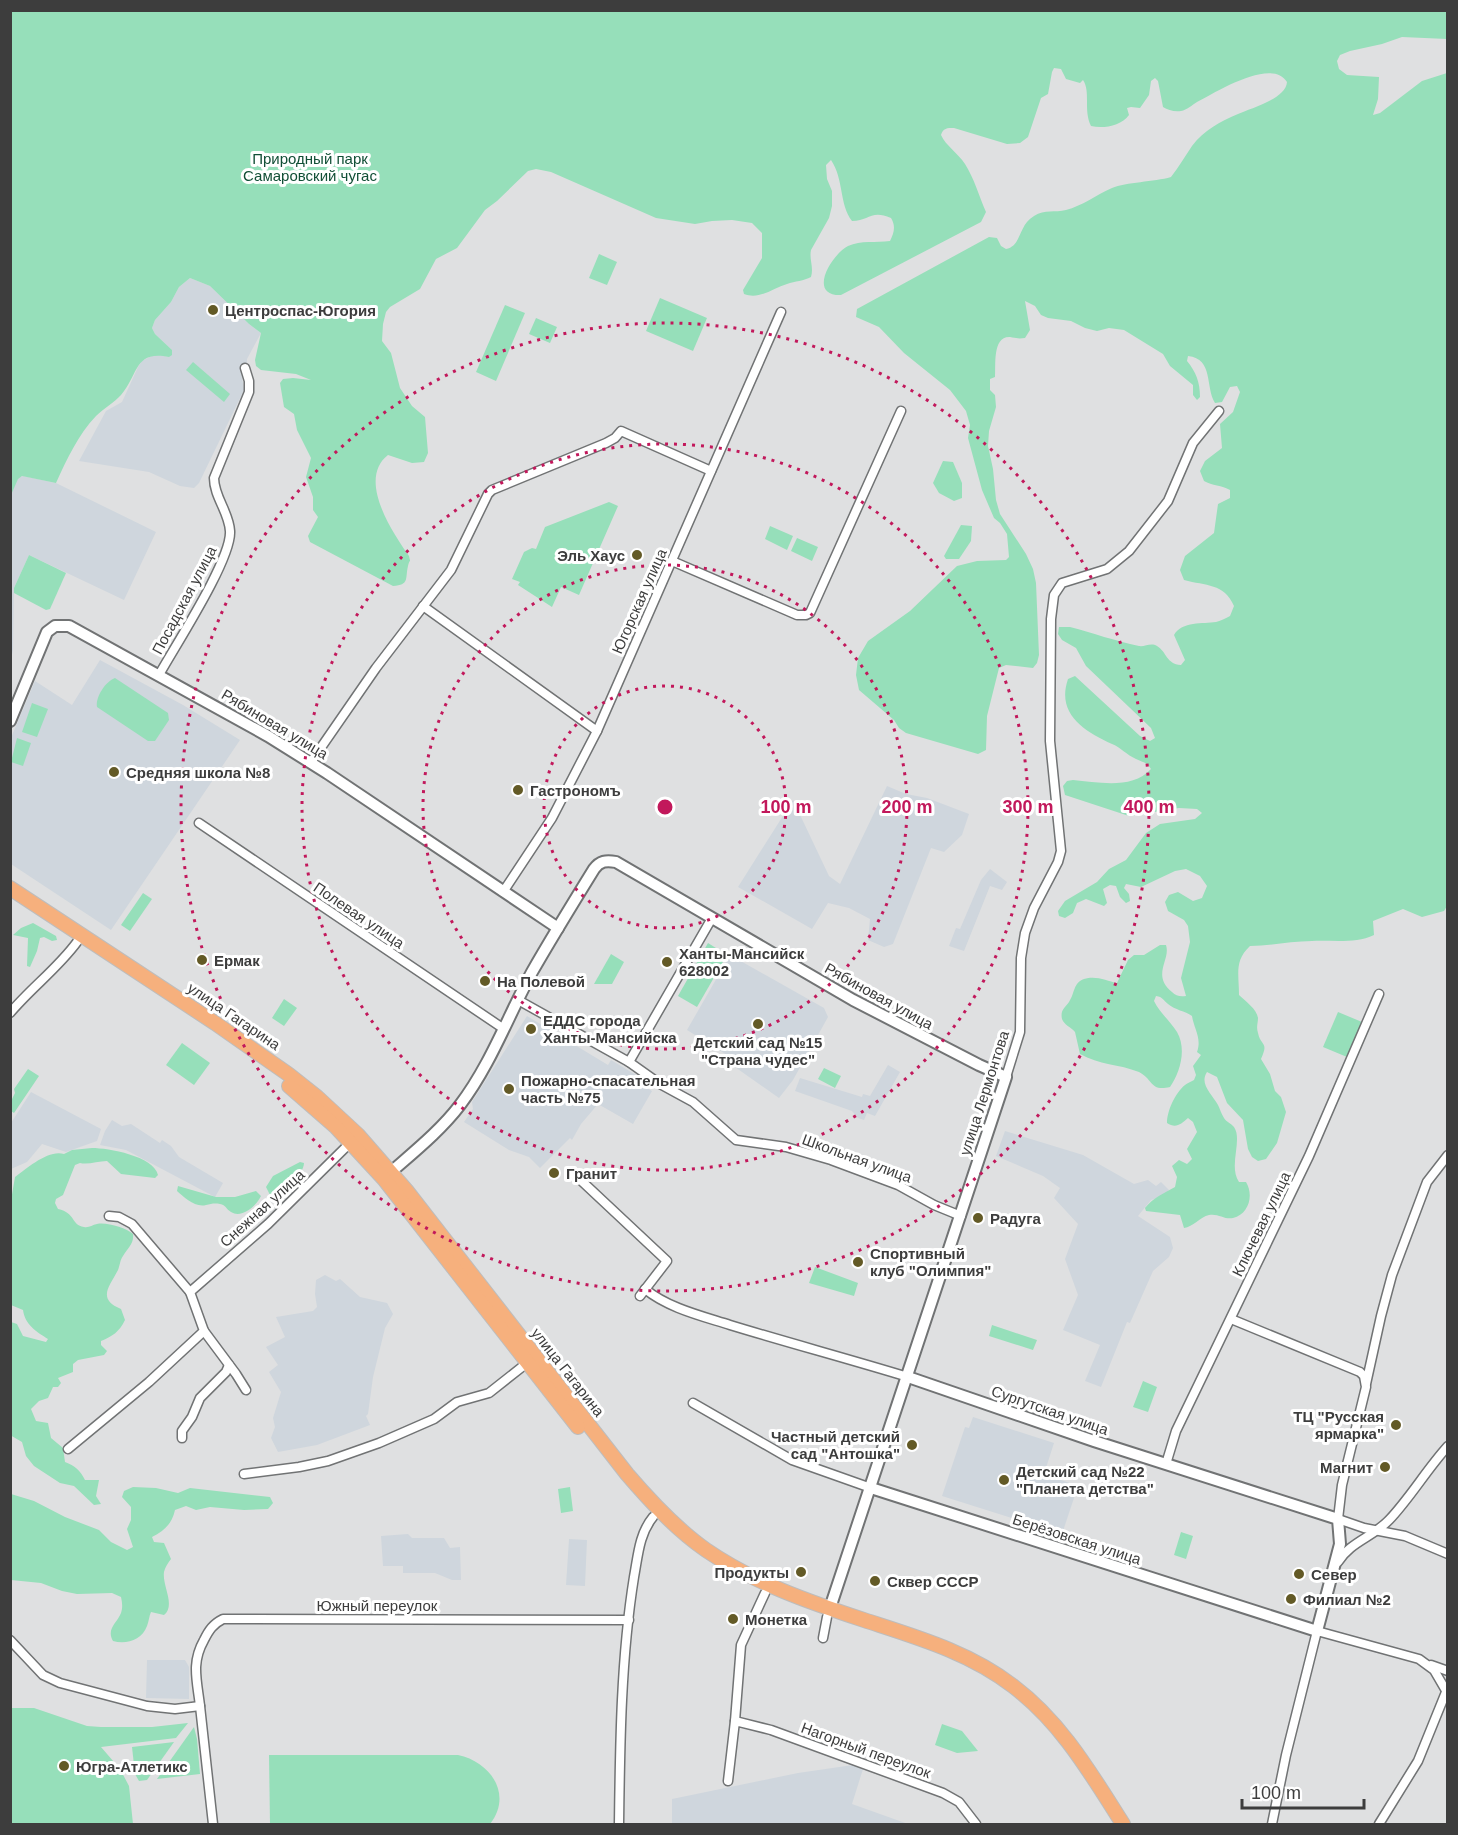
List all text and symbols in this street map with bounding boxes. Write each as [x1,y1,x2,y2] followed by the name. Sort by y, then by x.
[243,150,377,184] park label: Природный парк Самаровский чугас
[225,302,376,319] place label: Центроспас-Югория
[206,303,220,317] marker: Центроспас-Югория
[148,542,220,657] street label: Посадская улица
[608,545,670,656] street label: Югорская улица
[557,547,625,564] place label: Эль Хаус
[630,548,644,562] marker: Эль Хаус
[219,686,332,763] street label: Рябиновая улица
[126,764,270,781] place label: Средняя школа №8
[107,765,121,779] marker: Средняя школа №8
[530,782,621,799] place label: Гастрономъ
[511,783,525,797] marker: Гастрономъ
[655,797,675,817] centre of rings
[760,797,812,817] text: 100 m
[881,797,933,817] text: 200 m
[1002,797,1054,817] text: 300 m
[1123,797,1175,817] text: 400 m
[310,878,408,952] street label: Полевая улица
[679,945,805,979] place label: Ханты-Мансийск 628002
[214,952,260,969] place label: Ермак
[195,953,209,967] marker: Ермак
[660,955,674,969] marker: Ханты-Мансийск 628002
[822,959,937,1033] street label: Рябиновая улица
[497,973,585,990] place label: На Полевой
[478,974,492,988] marker: На Полевой
[185,979,284,1054] street label: улица Гагарина
[543,1012,677,1046] place label: ЕДДС города Ханты-Мансийска
[751,1017,765,1031] marker: Детский сад №15 "Страна чудес"
[524,1022,538,1036] marker: ЕДДС города Ханты-Мансийска
[956,1028,1012,1157] street label: улица Лермонтова
[694,1034,822,1068] place label: Детский сад №15 "Страна чудес"
[521,1072,696,1106] place label: Пожарно-спасательная часть №75
[502,1082,516,1096] marker: Пожарно-спасательная часть №75
[800,1130,915,1186] street label: Школьная улица
[216,1165,308,1250] street label: Снежная улица
[566,1165,617,1182] place label: Гранит
[547,1166,561,1180] marker: Гранит
[1228,1168,1294,1279] street label: Ключевая улица
[990,1210,1041,1227] place label: Радуга
[971,1211,985,1225] marker: Радуга
[870,1245,991,1279] place label: Спортивный клуб "Олимпия"
[851,1255,865,1269] marker: Спортивный клуб "Олимпия"
[528,1324,608,1420] street label: улица Гагарина
[989,1382,1111,1438] street label: Сургутская улица
[1293,1408,1384,1442] place label: ТЦ "Русская ярмарка"
[1389,1418,1403,1432] marker: ТЦ "Русская ярмарка"
[771,1428,900,1462] place label: Частный детский сад "Антошка"
[905,1438,919,1452] marker: Частный детский сад "Антошка"
[1320,1459,1373,1476] place label: Магнит
[1378,1460,1392,1474] marker: Магнит
[1016,1463,1154,1497] place label: Детский сад №22 "Планета детства"
[997,1473,1011,1487] marker: Детский сад №22 "Планета детства"
[1011,1510,1144,1568] street label: Берёзовская улица
[714,1564,789,1581] place label: Продукты
[794,1565,808,1579] marker: Продукты
[1311,1566,1357,1583] place label: Север
[1292,1567,1306,1581] marker: Север
[887,1573,979,1590] place label: Сквер СССР
[868,1574,882,1588] marker: Сквер СССР
[1303,1591,1391,1608] place label: Филиал №2
[1284,1592,1298,1606] marker: Филиал №2
[317,1597,438,1614] street label: Южный переулок
[745,1611,808,1628] place label: Монетка
[726,1612,740,1626] marker: Монетка
[799,1719,933,1781] street label: Нагорный переулок
[76,1758,188,1775] place label: Югра-Атлетикс
[57,1759,71,1773] marker: Югра-Атлетикс
[1242,1772,1364,1810] scale bar
[1251,1783,1301,1803] text: 100 m

